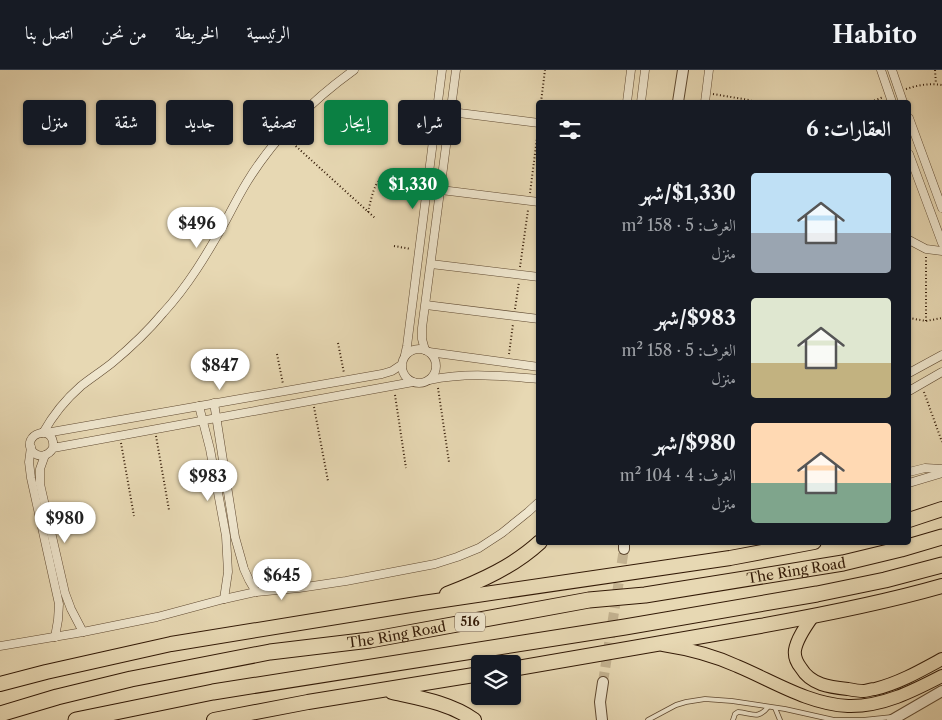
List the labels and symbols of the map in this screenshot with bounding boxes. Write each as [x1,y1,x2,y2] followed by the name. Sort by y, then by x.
[372,168,454,210] pin: $1,330
[167,206,227,249] pin: $496
[190,348,250,391] pin: $847
[178,460,238,502] pin: $983
[35,502,95,544] pin: $980
[745,554,847,587] street label: The Ring Road
[252,558,312,601] pin: $645
[455,612,485,632] road number: 516
[346,617,448,652] street label: The Ring Road

